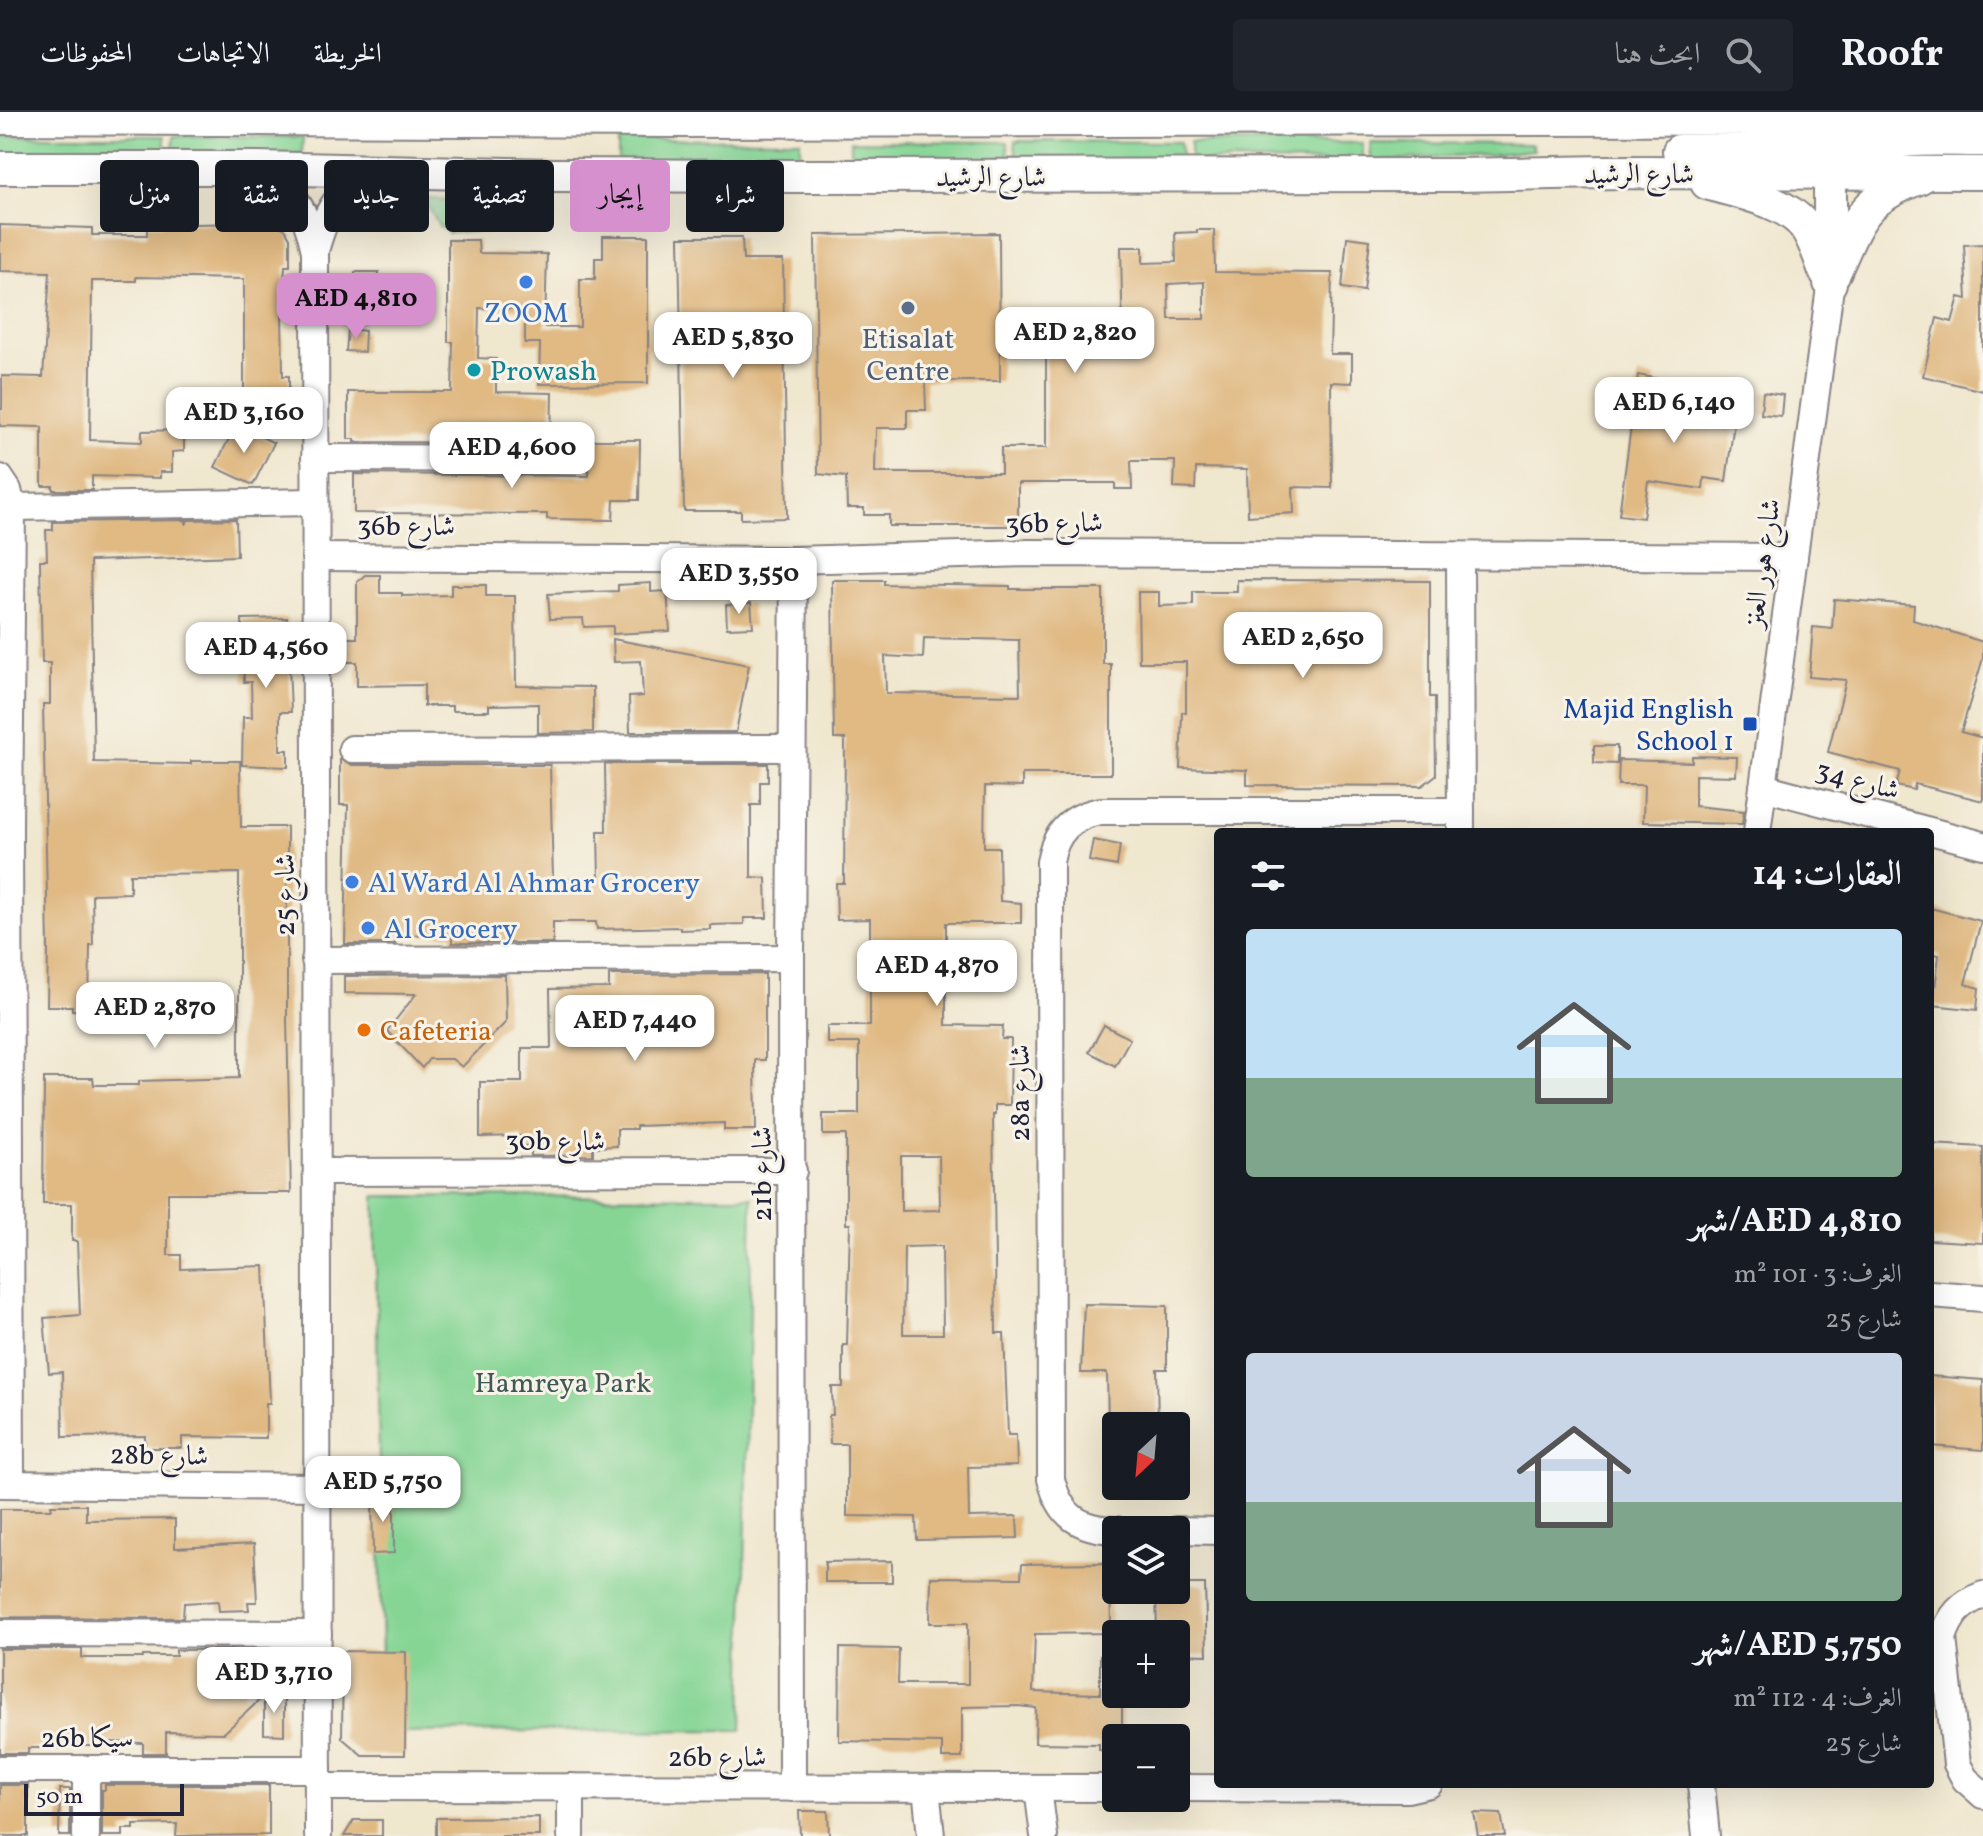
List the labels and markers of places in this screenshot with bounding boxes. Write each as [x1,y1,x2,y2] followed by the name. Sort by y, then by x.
[264,273,448,341] pin: AED 4,810
[517,273,535,291] marker: ZOOM
[484,295,568,334] place label: ZOOM
[899,299,917,317] marker: Etisalat Centre
[983,307,1167,375] pin: AED 2,820
[641,312,825,380] pin: AED 5,830
[862,321,954,392] place label: Etisalat Centre
[490,353,597,392] place label: Prowash
[465,361,483,379] marker: Prowash
[1582,377,1766,445] pin: AED 6,140
[152,387,336,455] pin: AED 3,160
[420,422,604,490] pin: AED 4,600
[647,548,831,616] pin: AED 3,550
[1211,612,1395,680] pin: AED 2,650
[174,622,358,690] pin: AED 4,560
[1563,691,1734,762] place label: Majid English School 1
[1741,715,1759,733] marker: Majid English School 1
[368,865,700,904] place label: Al Ward Al Ahmar Grocery
[343,873,361,891] marker: Al Ward Al Ahmar Grocery
[384,911,517,950] place label: Al Grocery
[359,919,377,937] marker: Al Grocery
[845,940,1029,1008] pin: AED 4,870
[63,982,247,1050] pin: AED 2,870
[543,995,727,1063] pin: AED 7,440
[380,1013,492,1052] place label: Cafeteria
[355,1021,373,1039] marker: Cafeteria
[291,1456,475,1524] pin: AED 5,750
[182,1647,366,1715] pin: AED 3,710

